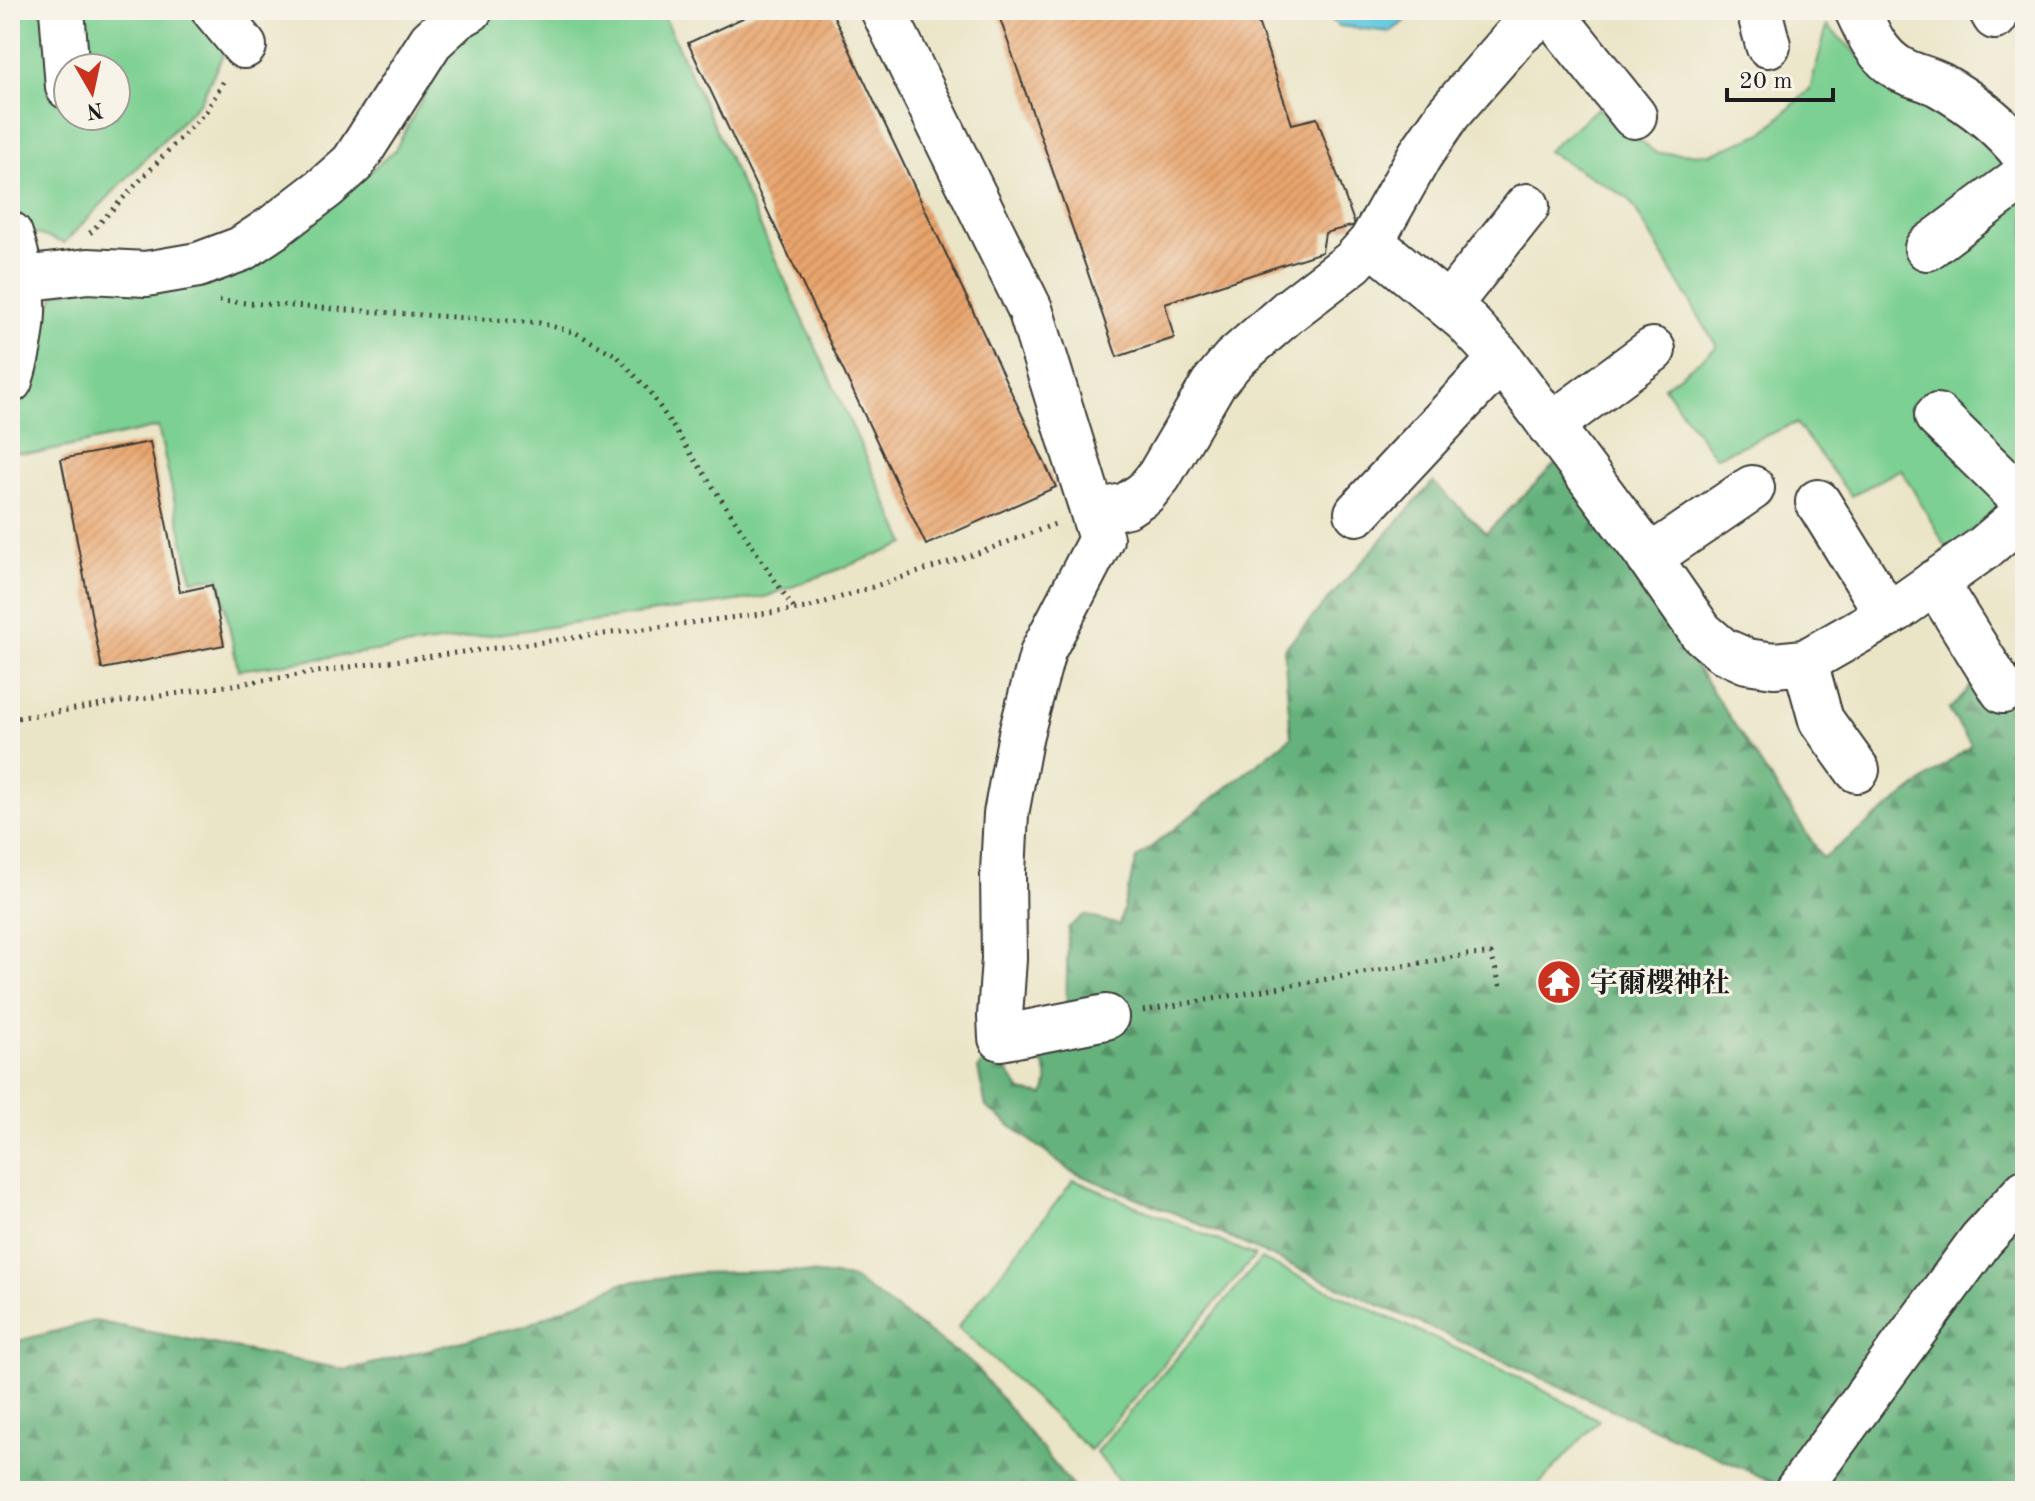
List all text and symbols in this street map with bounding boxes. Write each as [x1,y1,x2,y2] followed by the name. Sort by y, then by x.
[52,52,132,132] north arrow
[1727,52,1833,102] scale bar
[1739,70,1793,94] text: 20 m
[85,98,105,122] text: N
[1535,958,1583,1006] temple icon: 宇爾櫻神社
[1590,967,1730,999] place label: 宇爾櫻神社

